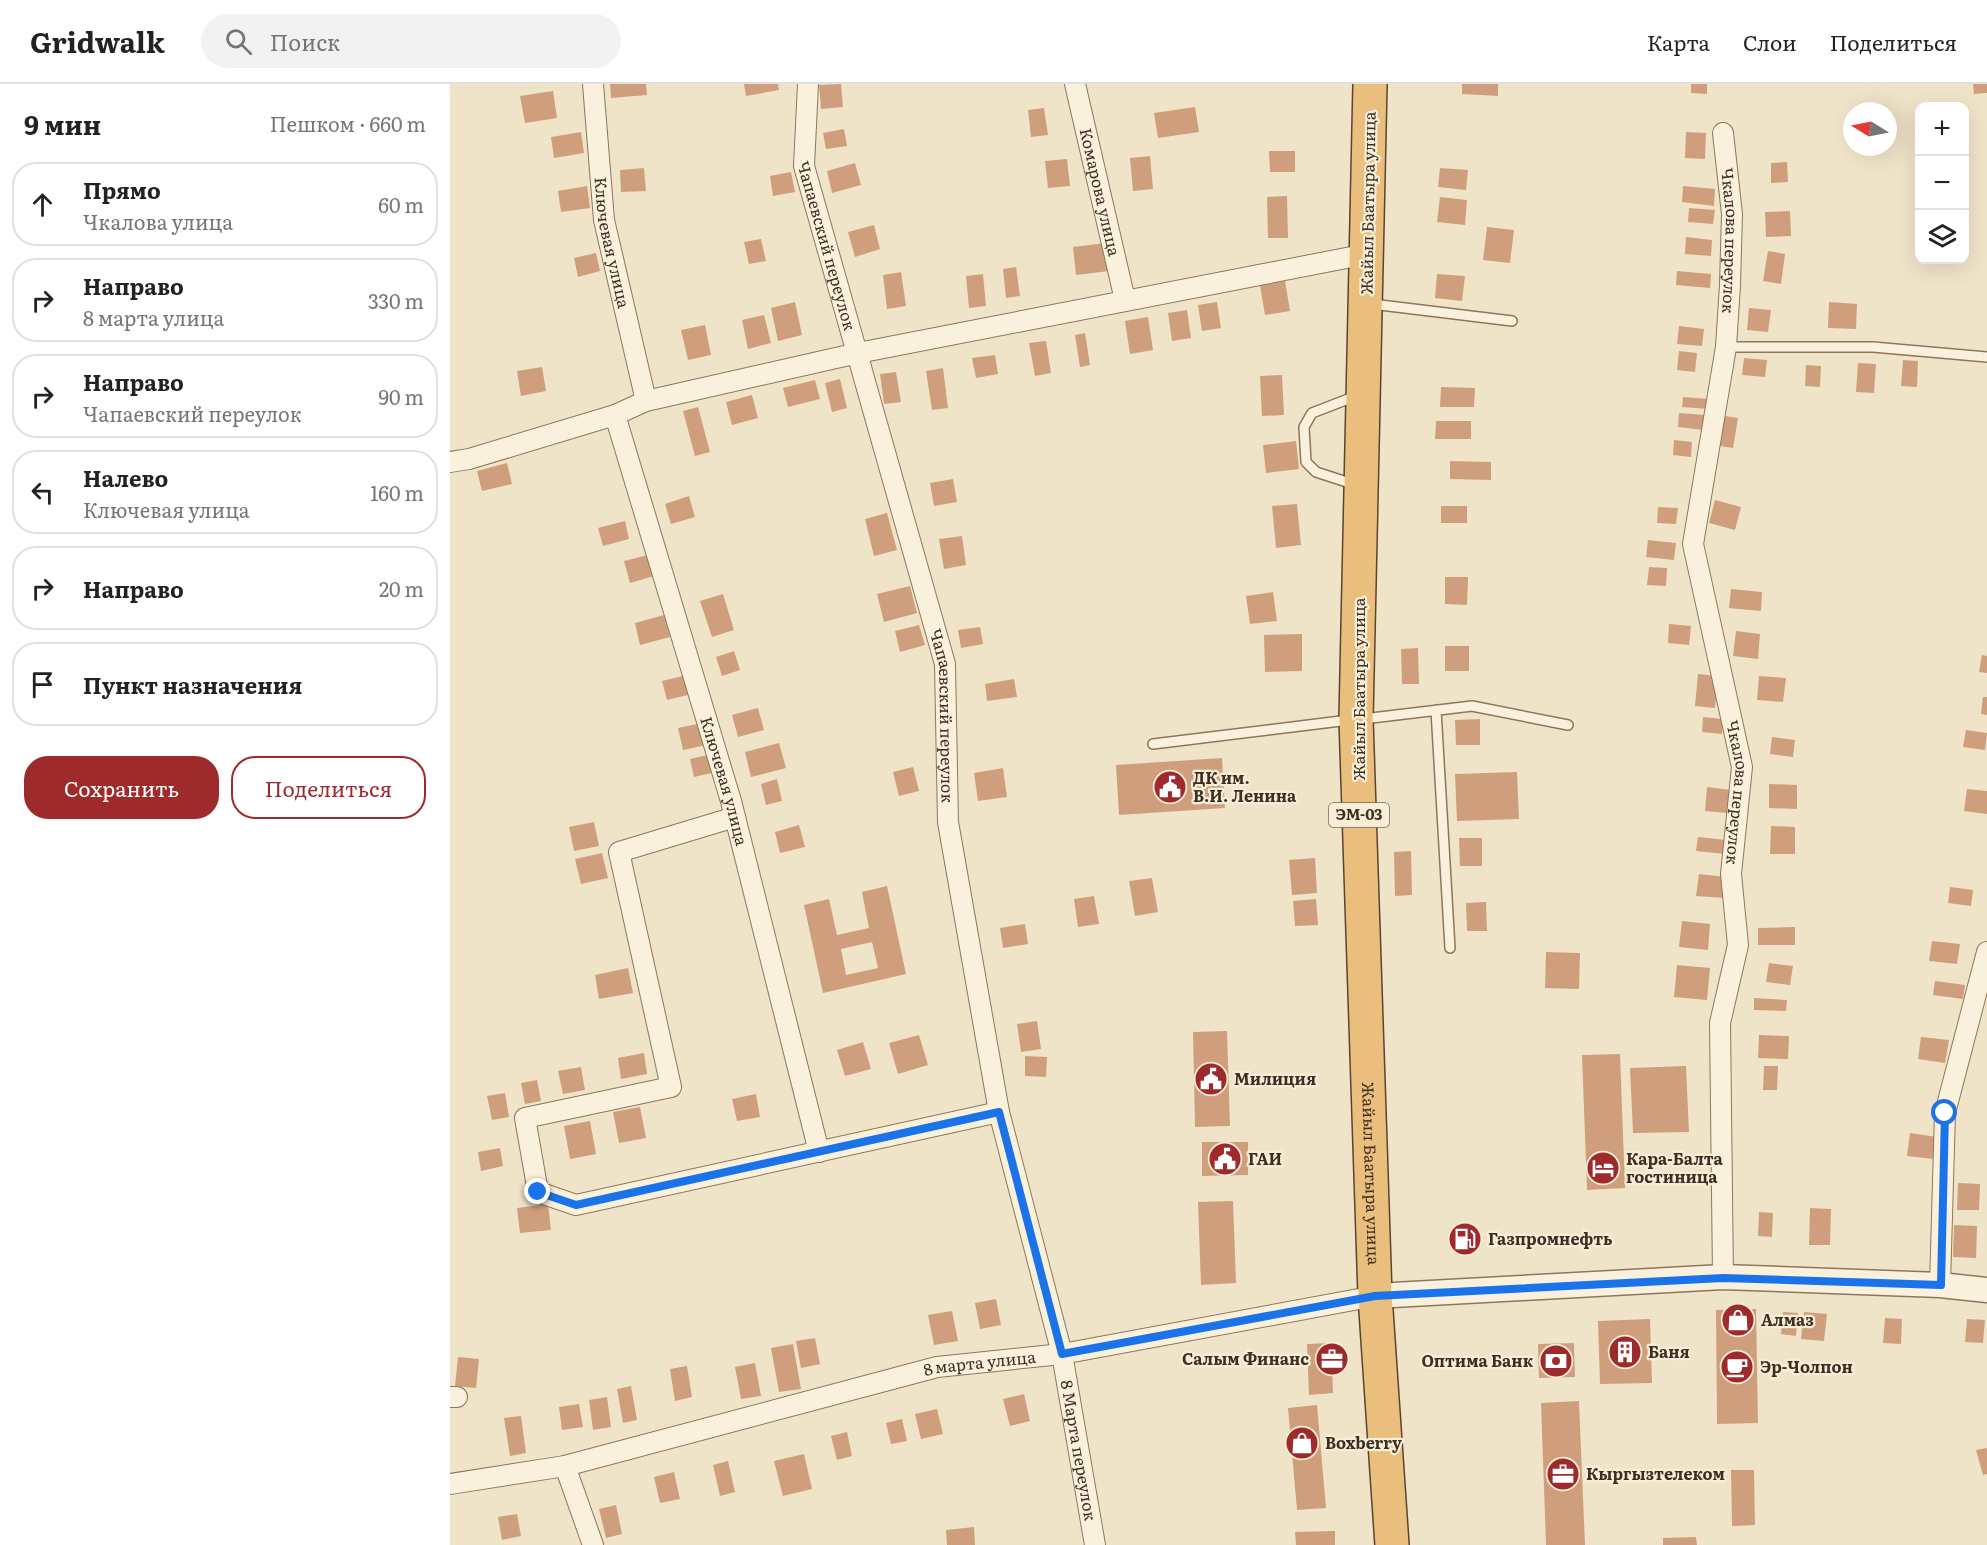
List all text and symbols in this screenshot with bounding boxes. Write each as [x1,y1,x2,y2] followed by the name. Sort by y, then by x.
[201,14,621,68] search box
[30,20,165,62] text: Gridwalk
[222,25,255,58] icon: search
[270,25,340,58] text: Поиск
[1647,26,1710,57] text: Карта
[1743,26,1797,57] text: Слои
[1830,26,1957,57] text: Поделиться
[1843,102,1897,156] north arrow
[1915,102,1969,264] map controls
[1915,102,1969,156] button: +
[24,104,101,143] text: 9 мин
[270,108,426,138] text: Пешком · 660 m
[1353,111,1381,295] street label: Жайыл Баатыра улица
[1075,125,1128,259] street label: Комарова улица
[1915,156,1969,210] button: −
[792,158,863,333] street label: Чапаевский переулок
[1716,166,1745,315] street label: Чкалова переулок
[83,173,161,206] text: Прямо
[590,176,637,311] street label: Ключевая улица
[26,188,59,221] icon: ahead
[378,189,424,219] text: 60 m
[83,206,233,236] text: Чкалова улица
[1915,210,1969,264] button: layers
[83,269,184,302] text: Направо
[26,284,59,317] icon: right
[368,285,424,315] text: 330 m
[83,302,224,332] text: 8 марта улица
[83,365,184,398] text: Направо
[26,380,59,413] icon: right
[379,381,424,411] text: 90 m
[83,398,302,428] text: Чапаевский переулок
[83,461,168,494] text: Налево
[26,476,59,509] icon: left
[370,477,424,507] text: 160 m
[83,494,250,524] text: Ключевая улица
[26,572,59,605] icon: right
[83,572,184,605] text: Направо
[379,573,424,603] text: 20 m
[1346,597,1370,780] street label: Жайыл Баатыра улица
[925,626,961,804] street label: Чапаевский переулок
[26,668,59,701] icon: arrive
[83,668,302,701] text: Пункт назначения
[695,713,755,848] street label: Ключевая улица
[1721,718,1755,866] street label: Чкалова переулок
[24,756,219,819] button: Сохранить
[231,756,426,819] button: Поделиться
[1193,765,1297,807] place label: ДК им. В.И. Ленина
[1152,769,1188,805] public building icon: ДК им. В.И. Ленина
[1329,803,1389,827] road number: ЭМ-03
[1193,1061,1229,1097] public building icon: Милиция
[1234,1066,1316,1090] place label: Милиция
[1357,1082,1387,1266] street label: Жайыл Баатыра улица
[1931,1099,1957,1125] route start
[1207,1141,1243,1177] public building icon: ГАИ
[1248,1146,1282,1170] place label: ГАИ
[1626,1146,1724,1188] place label: Кара-Балта гостиница
[1585,1150,1621,1186] hotel icon: Кара-Балта гостиница
[524,1178,550,1204] route end
[1447,1221,1483,1257] fuel station icon: Газпромнефть
[1488,1226,1613,1250] place label: Газпромнефть
[1720,1302,1756,1338] shop icon: Алмаз
[1761,1307,1814,1331] place label: Алмаз
[1607,1334,1643,1370] building icon: Баня
[1648,1339,1690,1363] place label: Баня
[1314,1341,1350,1377] office icon: Салым Финанс
[1538,1343,1574,1379] bank icon: Оптима Банк
[920,1344,1037,1381] street label: 8 марта улица
[1182,1346,1309,1370] place label: Салым Финанс
[1421,1348,1534,1372] place label: Оптима Банк
[1719,1349,1755,1385] cafe icon: Эр-Чолпон
[1760,1354,1853,1378] place label: Эр-Чолпон
[1056,1378,1104,1523] street label: 8 Марта переулок
[1284,1425,1320,1461] shop icon: Boxberry
[1325,1430,1402,1454] place label: Boxberry
[1545,1456,1581,1492] office icon: Кыргызтелеком
[1586,1461,1725,1485] place label: Кыргызтелеком

